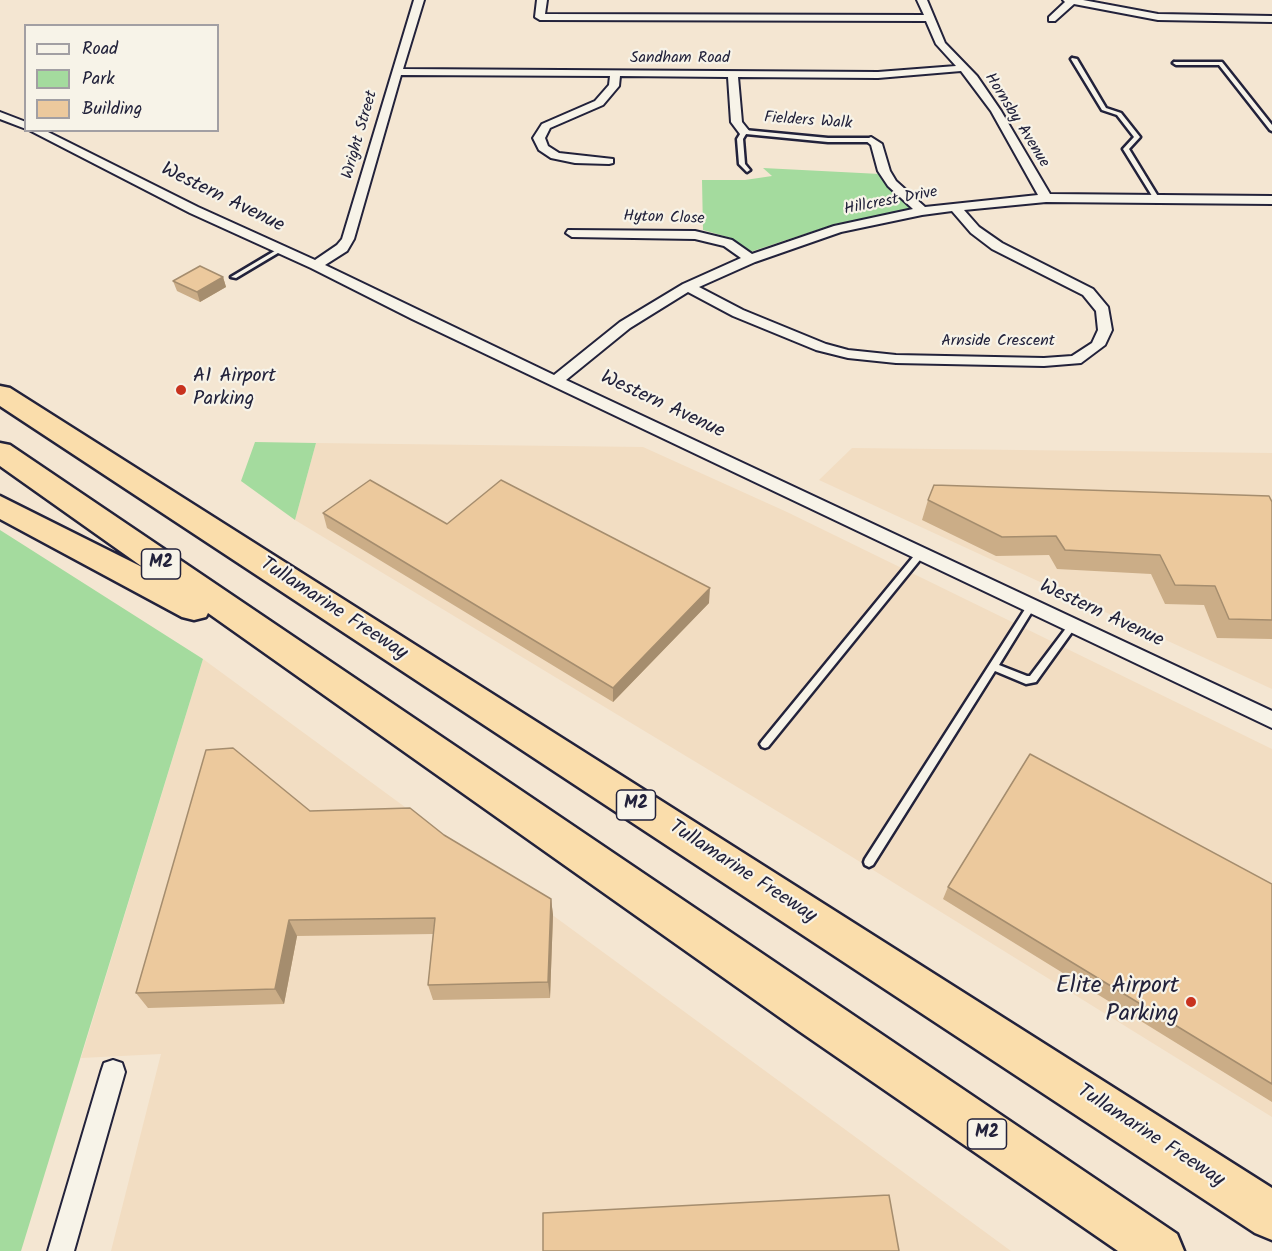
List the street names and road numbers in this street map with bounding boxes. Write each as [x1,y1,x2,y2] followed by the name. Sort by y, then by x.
[630,49,730,69] street label: Sandham Road
[979,70,1053,172] street label: Hornsby Avenue
[339,89,383,181] street label: Wright Street
[763,109,853,135] street label: Fielders Walk
[156,159,288,239] street label: Western Avenue
[843,184,939,220] street label: Hillcrest Drive
[623,208,705,230] street label: Hyton Close
[941,332,1055,352] street label: Arnside Crescent
[596,367,728,445] street label: Western Avenue
[142,549,180,579] road number: M2
[255,553,411,667] street label: Tullamarine Freeway
[1035,576,1167,654] street label: Western Avenue
[616,790,656,820] road number: M2
[664,816,820,930] street label: Tullamarine Freeway
[1072,1080,1228,1194] street label: Tullamarine Freeway
[968,1119,1006,1149] road number: M2

